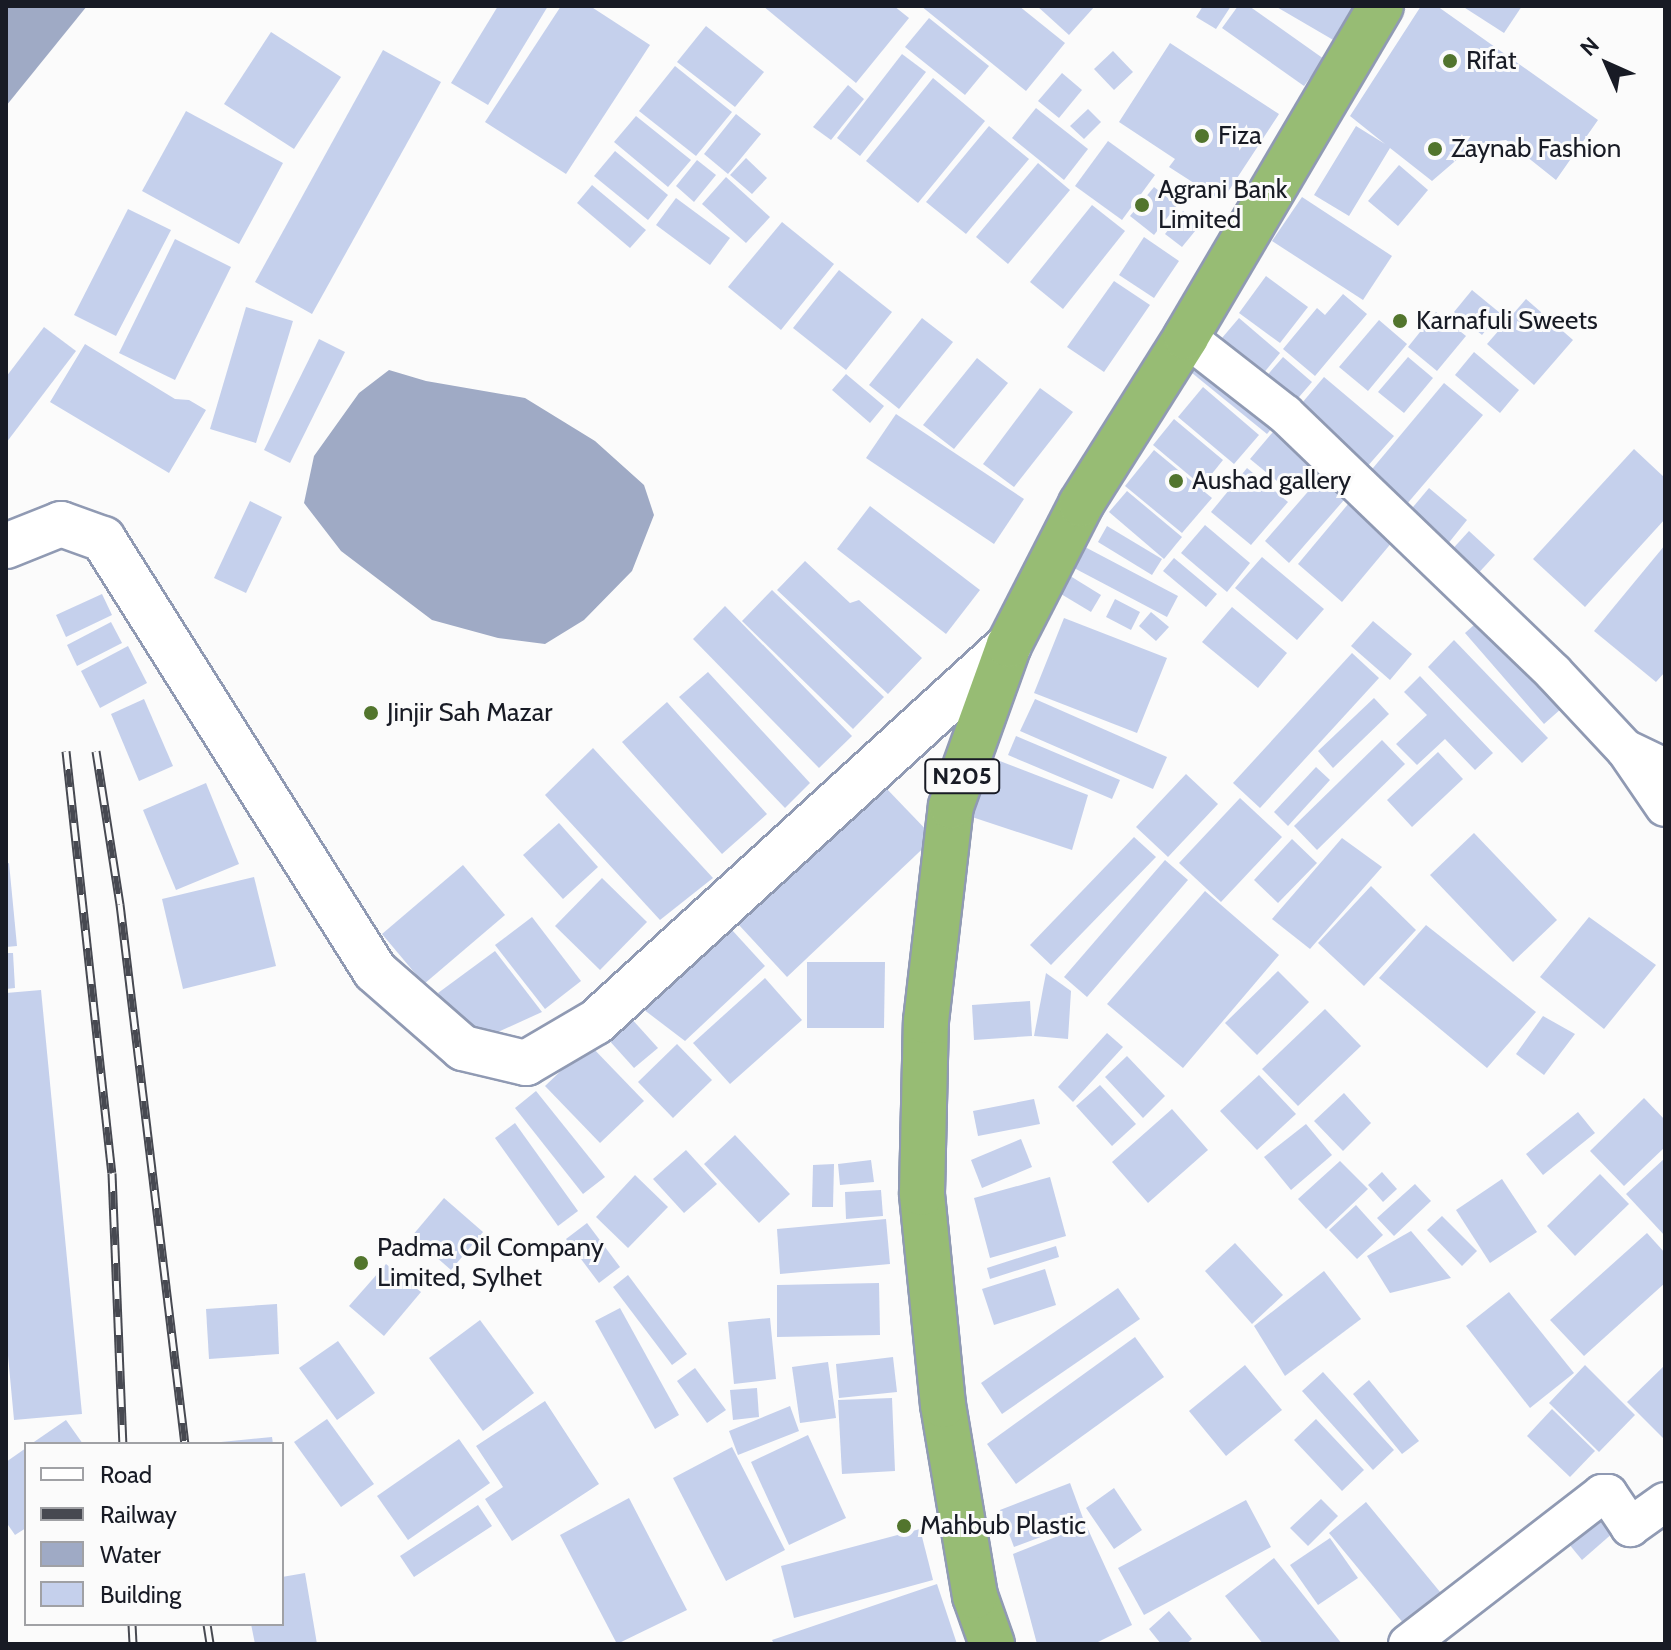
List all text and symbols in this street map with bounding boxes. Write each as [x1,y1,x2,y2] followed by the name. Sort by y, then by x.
[1567,24,1647,104] north arrow
[1575,32,1605,62] text: N
[1466,45,1516,77] place label: Rifat
[1441,52,1459,70] marker: Rifat
[1218,120,1262,152] place label: Fiza
[1193,127,1211,145] marker: Fiza
[1451,133,1621,165] place label: Zaynab Fashion
[1426,140,1444,158] marker: Zaynab Fashion
[1158,174,1287,236] place label: Agrani Bank Limited
[1133,196,1151,214] marker: Agrani Bank Limited
[1416,305,1598,337] place label: Karnafuli Sweets
[1391,312,1409,330] marker: Karnafuli Sweets
[1192,465,1351,497] place label: Aushad gallery
[1167,472,1185,490] marker: Aushad gallery
[387,697,553,729] place label: Jinjir Sah Mazar
[362,704,380,722] marker: Jinjir Sah Mazar
[924,756,1000,796] road number: N205
[377,1232,604,1294] place label: Padma Oil Company Limited, Sylhet
[352,1254,370,1272] marker: Padma Oil Company Limited, Sylhet
[24,1442,284,1626] legend
[100,1460,152,1489] text: Road
[100,1500,177,1529] text: Railway
[920,1510,1086,1542] place label: Mahbub Plastic
[895,1517,913,1535] marker: Mahbub Plastic
[100,1540,161,1569] text: Water
[100,1580,181,1609] text: Building

